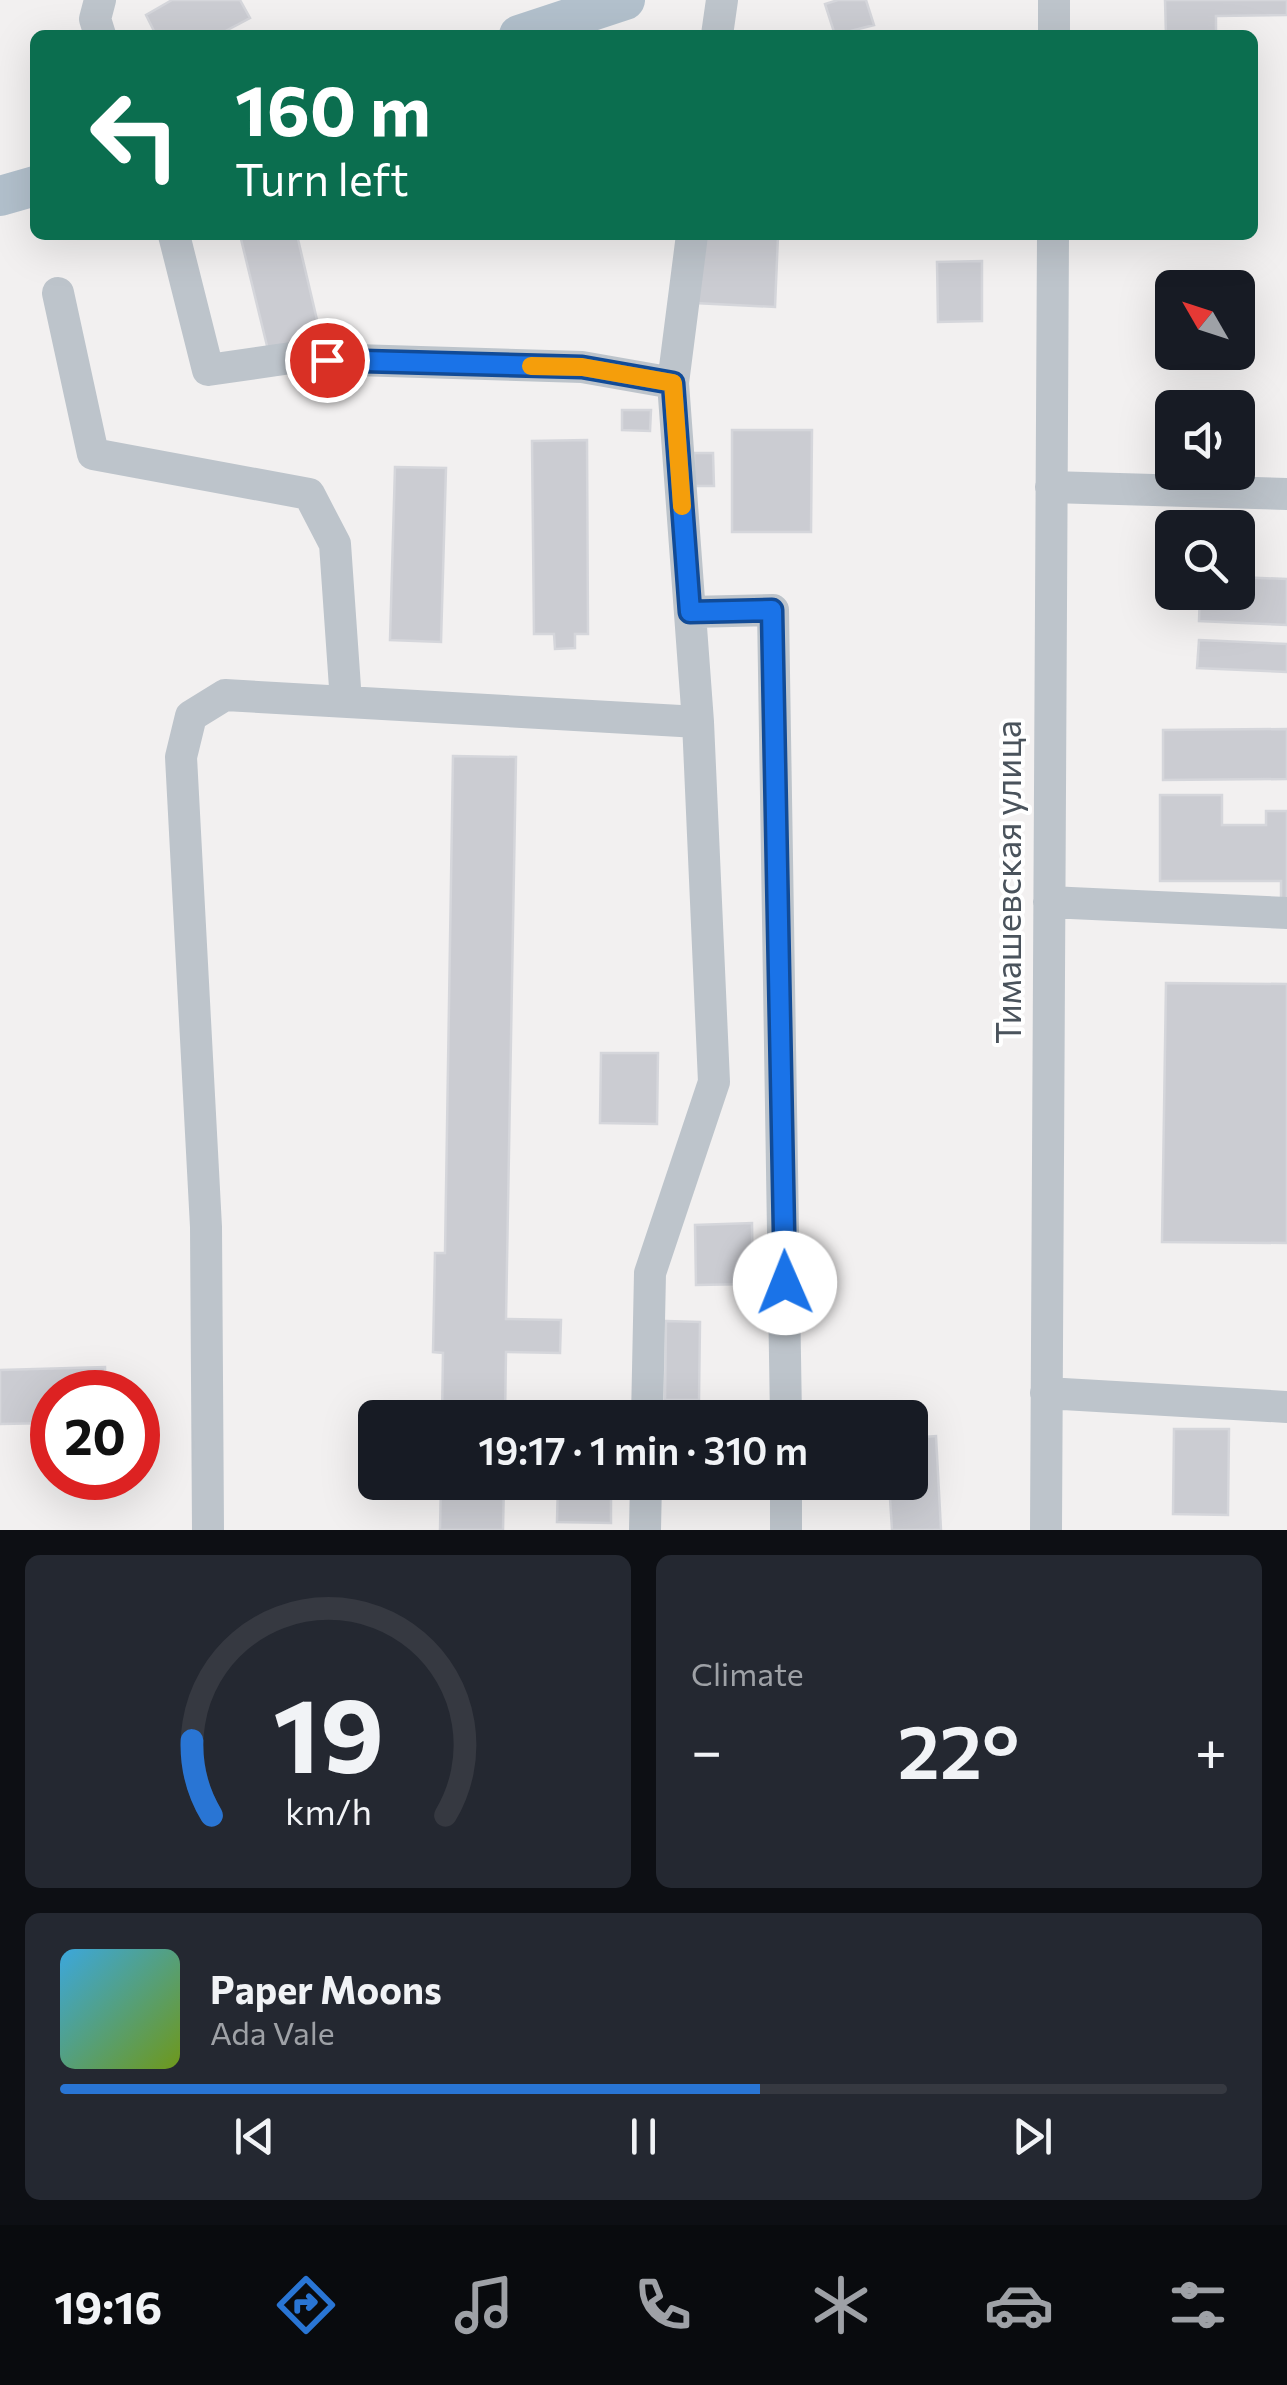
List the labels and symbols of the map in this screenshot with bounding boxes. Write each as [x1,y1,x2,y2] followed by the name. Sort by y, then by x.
[1155,270,1255,370] north arrow
[285,318,370,403] pin
[985,720,1028,1044] street label: Тимашевская улица
[733,1231,837,1335] position arrow
[30,1370,160,1500] speed limit sign: 20

